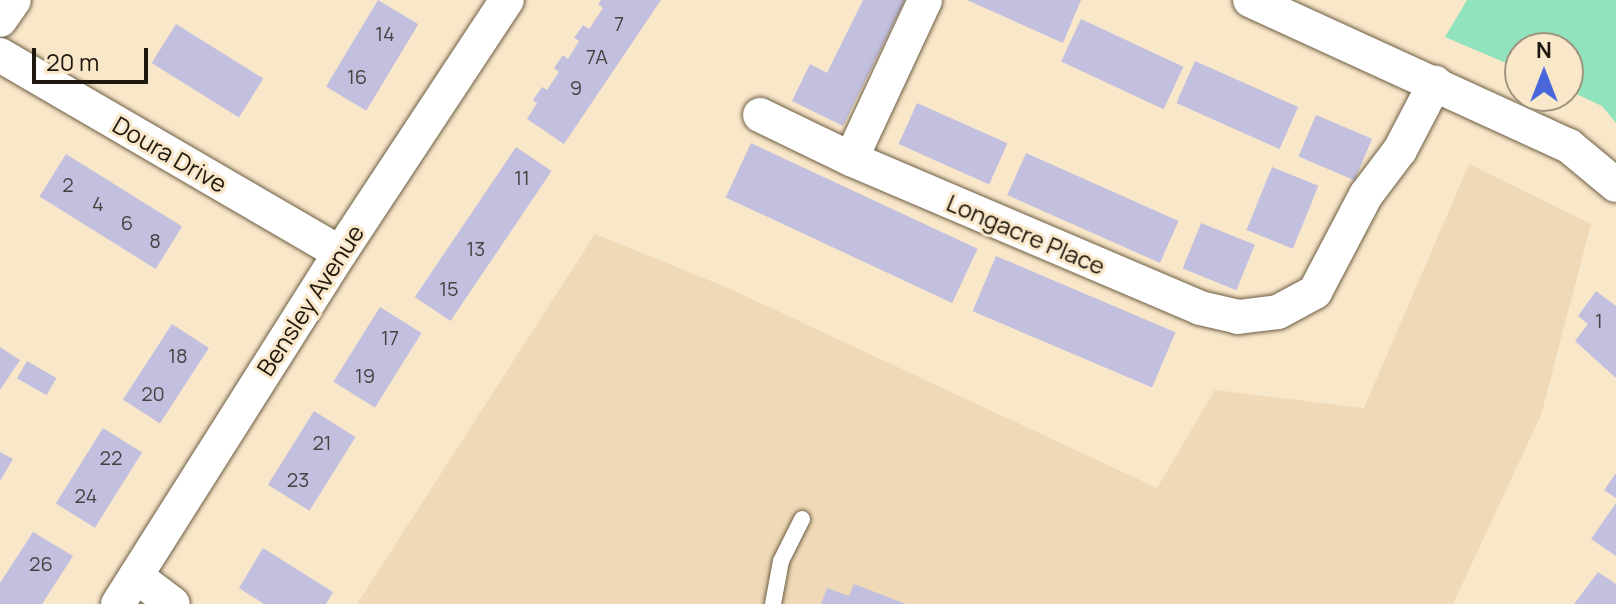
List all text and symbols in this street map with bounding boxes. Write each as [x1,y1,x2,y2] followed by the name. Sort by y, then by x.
[614,11,624,35] house number: 7
[375,21,395,45] house number: 14
[36,32,152,82] scale bar
[1504,32,1584,112] north arrow
[1536,35,1552,65] text: N
[586,44,608,68] house number: 7A
[46,45,99,78] text: 20 m
[347,64,367,88] house number: 16
[570,75,582,99] house number: 9
[108,110,232,198] street label: Doura Drive
[514,165,530,189] house number: 11
[62,172,74,196] house number: 2
[943,188,1109,280] street label: Longacre Place
[92,191,104,215] house number: 4
[121,210,133,234] house number: 6
[250,219,370,381] street label: Bensley Avenue
[149,228,161,252] house number: 8
[467,236,485,260] house number: 13
[439,276,459,300] house number: 15
[1595,308,1603,332] house number: 1
[381,325,399,349] house number: 17
[168,343,188,367] house number: 18
[355,363,375,387] house number: 19
[141,381,165,405] house number: 20
[312,430,332,454] house number: 21
[100,445,122,469] house number: 22
[287,467,309,491] house number: 23
[75,483,97,507] house number: 24
[29,551,53,575] house number: 26

